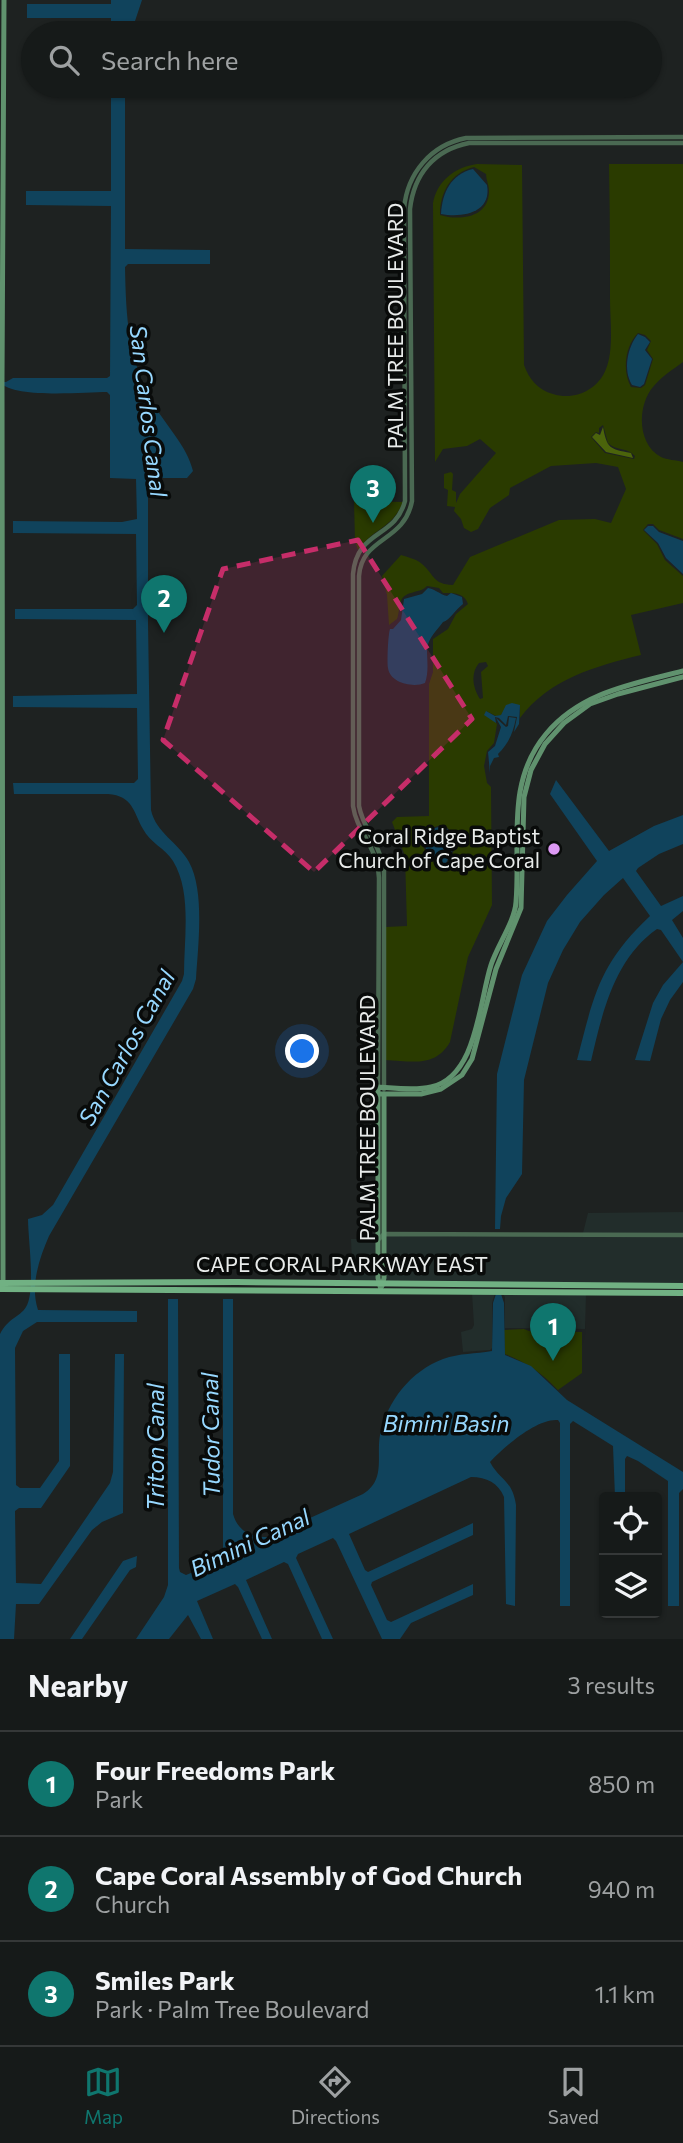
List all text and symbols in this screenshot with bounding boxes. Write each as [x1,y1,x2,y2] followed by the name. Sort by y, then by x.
[21,21,662,98] search box
[45,41,83,79] icon: search
[101,44,239,75] text: Search here
[382,203,407,449] street label: PALM TREE BOULEVARD
[125,323,174,500] water label: San Carlos Canal
[350,465,396,523] pin: 3
[141,575,187,633] pin: 2
[338,823,540,872] place label: Coral Ridge Baptist Church of Cape Coral
[546,841,562,857] marker: Coral Ridge Baptist Church of Cape Coral
[72,964,181,1130] water label: San Carlos Canal
[354,995,379,1241] street label: PALM TREE BOULEVARD
[285,1034,319,1068] your location
[196,1251,488,1276] street label: CAPE CORAL PARKWAY EAST
[530,1303,576,1361] pin: 1
[195,1371,225,1498] water label: Tudor Canal
[141,1382,169,1511] water label: Triton Canal
[383,1409,509,1437] water label: Bimini Basin
[599,1492,662,1618] map controls
[599,1492,662,1555] button: locate
[185,1502,315,1582] water label: Bimini Canal
[599,1555,662,1618] button: layers
[28,1666,128,1703] text: Nearby
[568,1671,655,1699] text: 3 results
[95,1754,335,1785] text: Four Freedoms Park
[46,1770,56,1798] text: 1
[588,1770,655,1798] text: 850 m
[95,1785,143,1813] text: Park
[95,1859,522,1890] text: Cape Coral Assembly of God Church
[44,1875,58,1903] text: 2
[588,1875,655,1903] text: 940 m
[95,1890,170,1918] text: Church
[95,1964,235,1995] text: Smiles Park
[44,1980,58,2008] text: 3
[595,1980,655,2008] text: 1.1 km
[95,1995,369,2023] text: Park · Palm Tree Boulevard
[84,2063,123,2128] tab: Map
[291,2063,380,2128] tab: Directions
[548,2063,599,2128] tab: Saved

